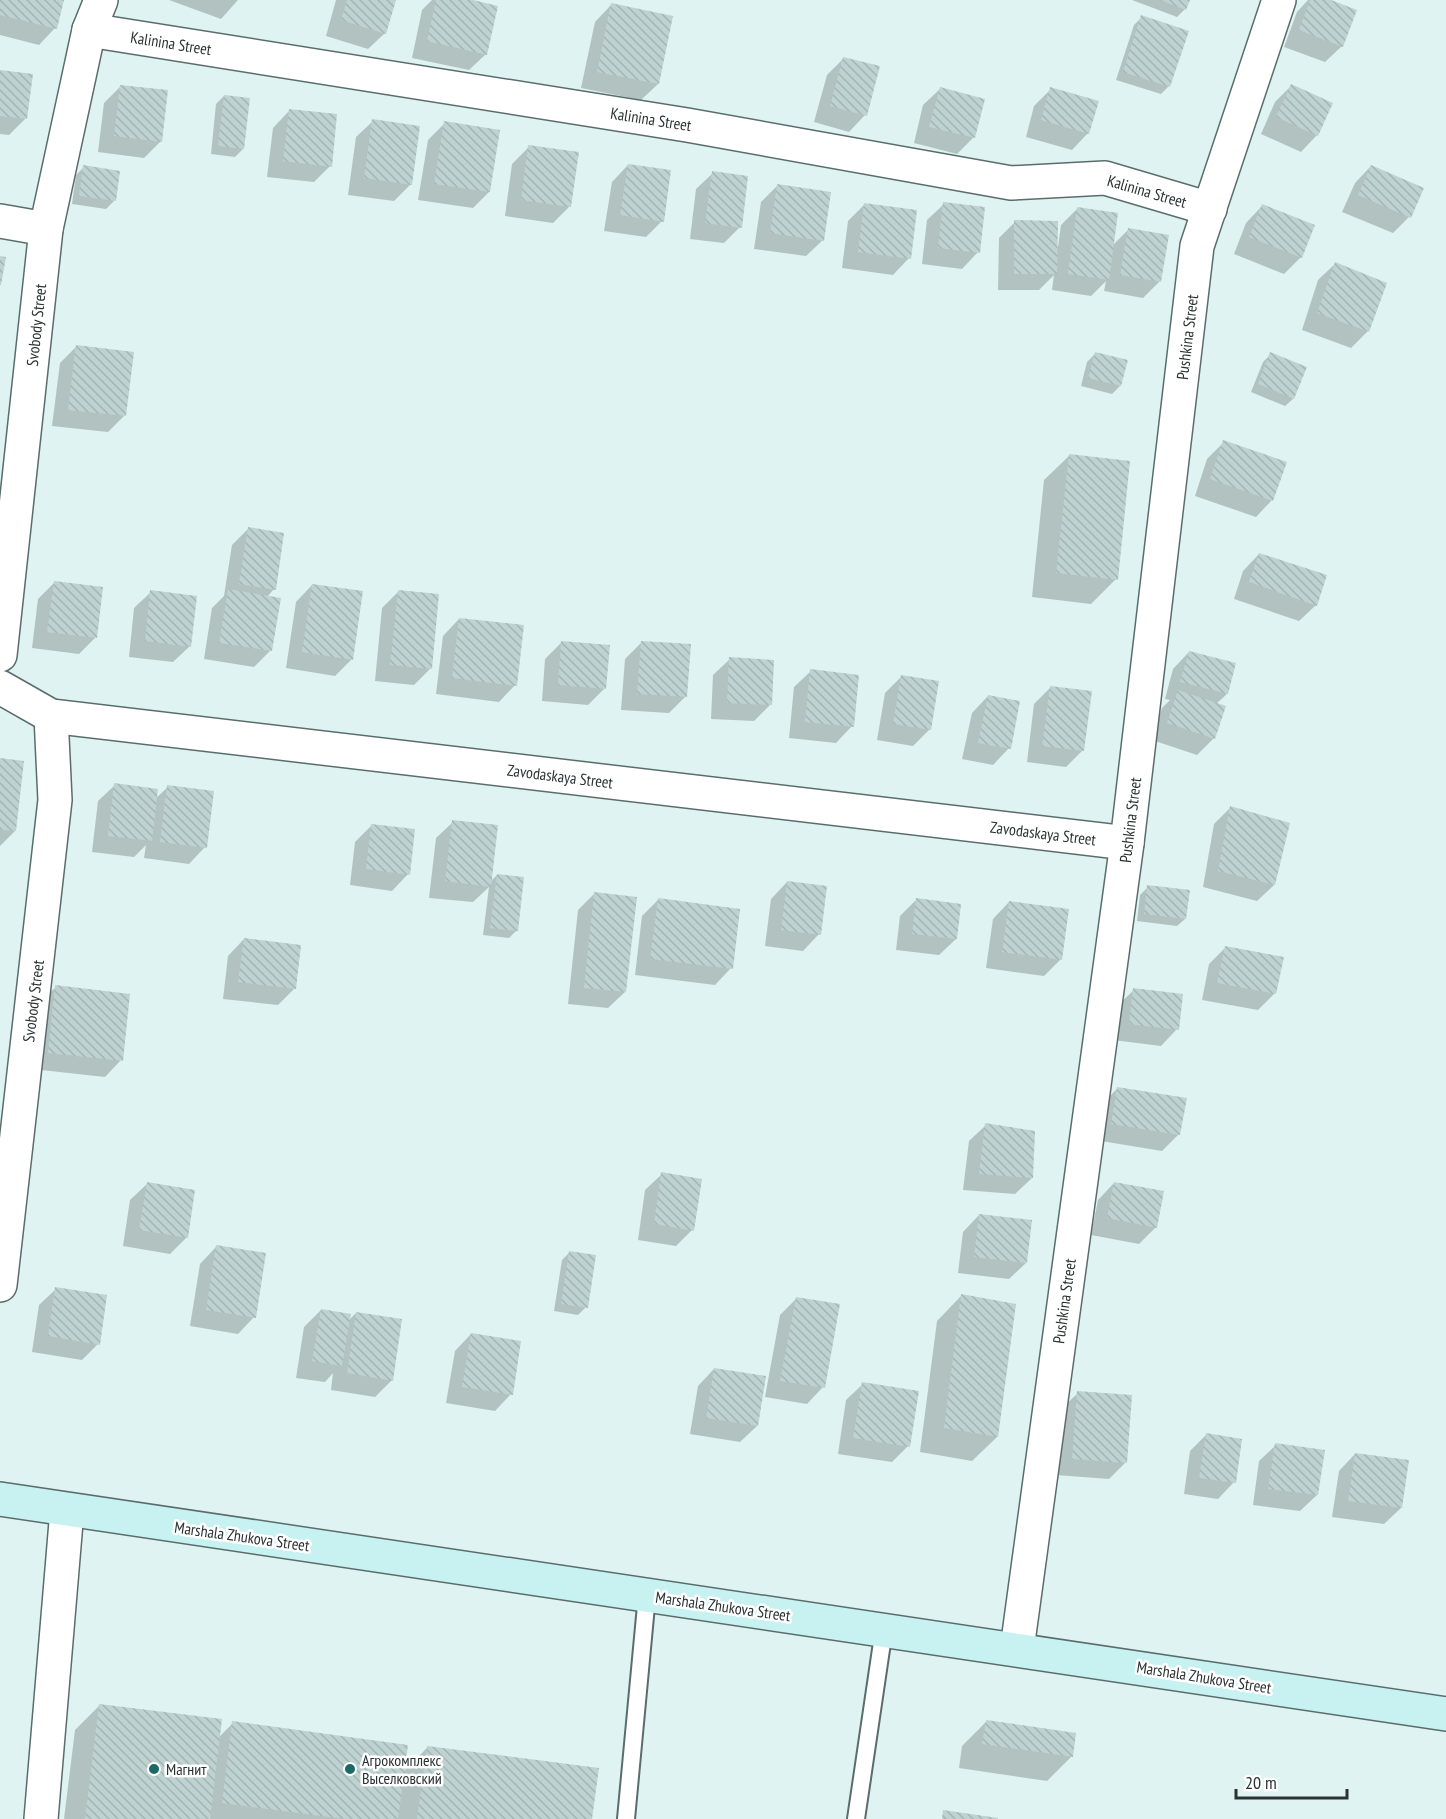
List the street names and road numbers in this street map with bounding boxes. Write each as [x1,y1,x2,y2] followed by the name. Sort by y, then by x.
[129,27,213,59] street label: Kalinina Street
[609,103,693,135] street label: Kalinina Street
[1105,170,1190,212] street label: Kalinina Street
[22,282,50,367] street label: Svobody Street
[1172,293,1202,381] street label: Pushkina Street
[506,760,615,792] street label: Zavodaskaya Street
[1115,776,1145,864] street label: Pushkina Street
[989,817,1098,849] street label: Zavodaskaya Street
[18,958,48,1043] street label: Svobody Street
[1048,1257,1080,1345] street label: Pushkina Street
[173,1517,311,1555] street label: Marshala Zhukova Street
[654,1587,792,1625] street label: Marshala Zhukova Street
[1135,1656,1273,1698] street label: Marshala Zhukova Street

